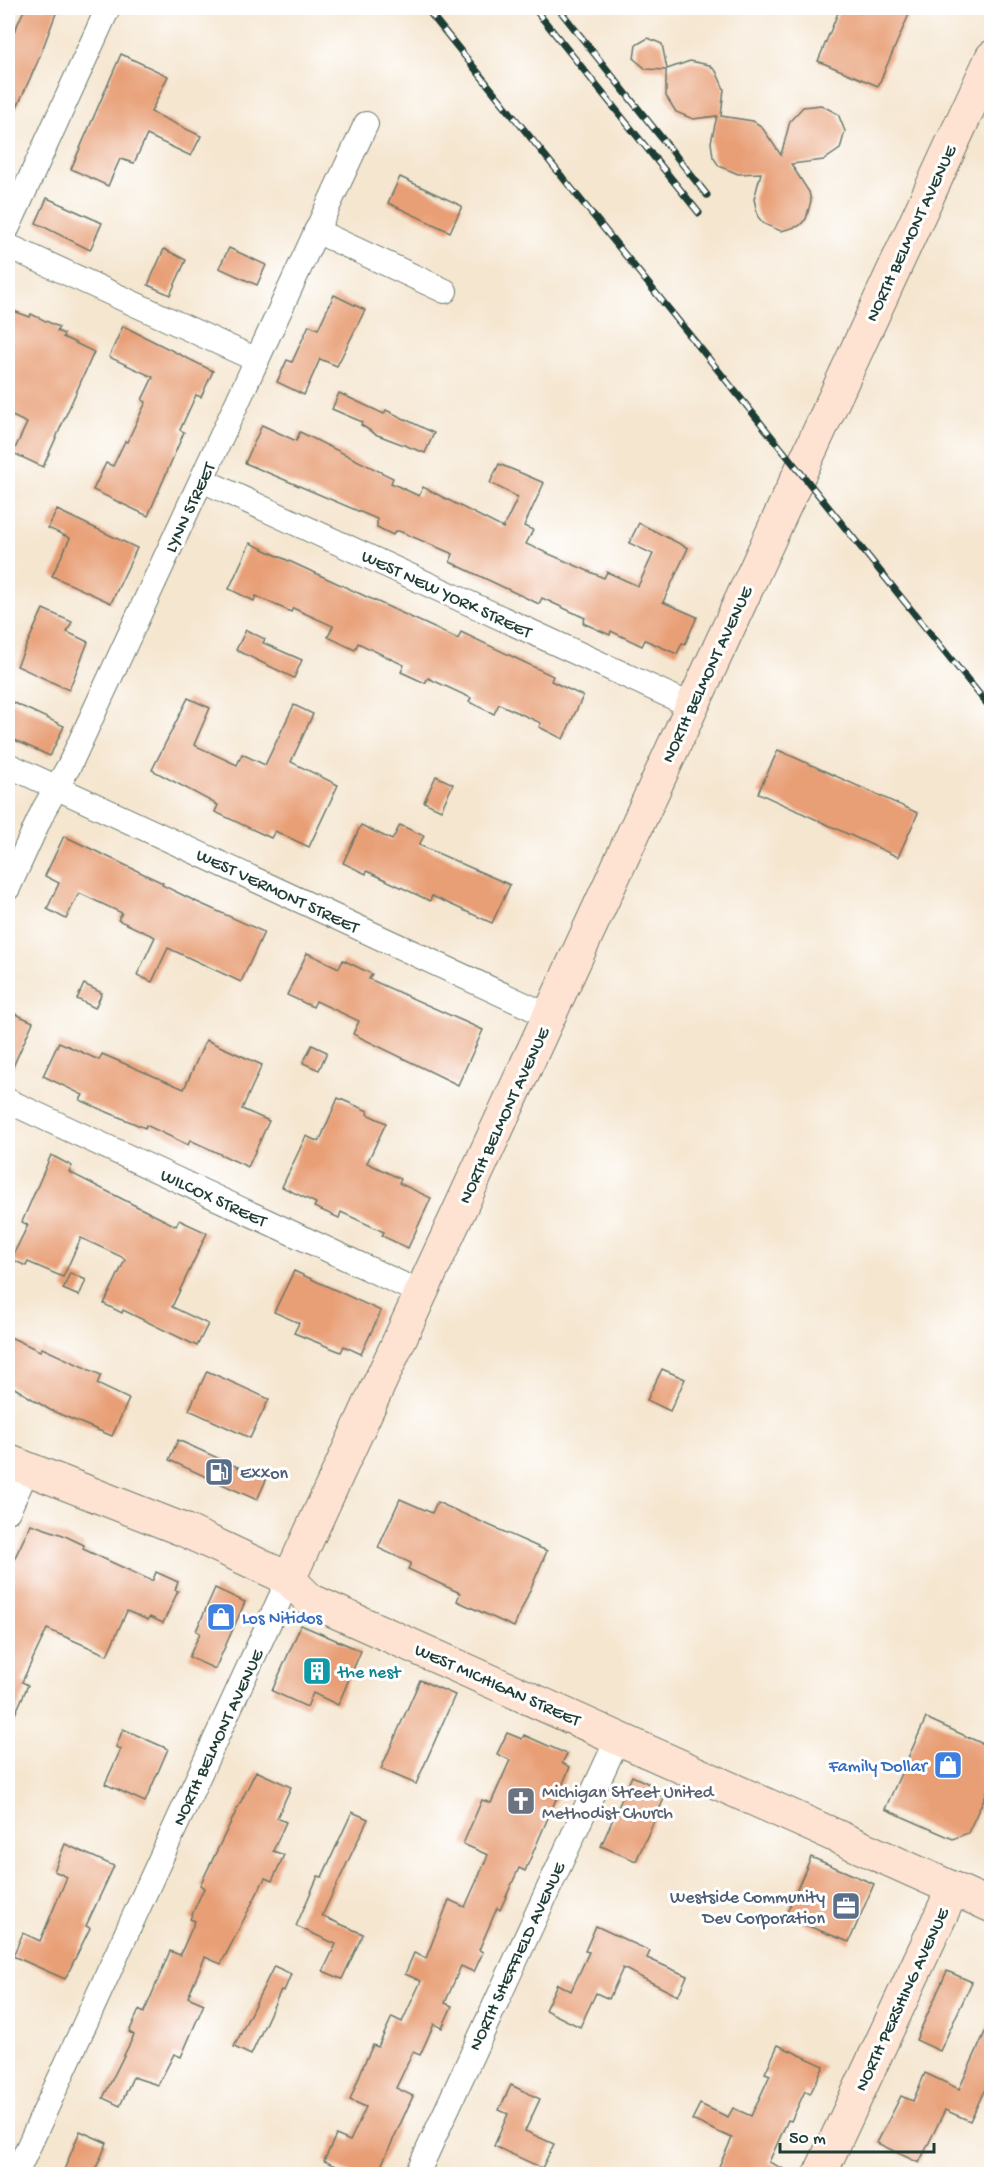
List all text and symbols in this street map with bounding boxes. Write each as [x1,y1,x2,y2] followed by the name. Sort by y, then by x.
[862,142,963,325] street label: NORTH BELMONT AVENUE
[161,459,222,556] street label: LYNN STREET
[357,547,535,644] street label: WEST NEW YORK STREET
[658,583,759,766] street label: NORTH BELMONT AVENUE
[192,845,363,940] street label: WEST VERMONT STREET
[455,1024,556,1207] street label: NORTH BELMONT AVENUE
[157,1166,270,1233] street label: WILCOX STREET
[203,1456,235,1488] fuel station icon: Exxon
[240,1464,288,1485] place label: Exxon
[205,1601,237,1633] shop icon: Los Nitidos
[242,1609,324,1630] place label: Los Nitidos
[411,1640,584,1733] street label: WEST MICHIGAN STREET
[169,1646,270,1829] street label: NORTH BELMONT AVENUE
[301,1655,333,1687] building icon: the nest
[337,1663,402,1684] place label: the nest
[932,1749,964,1781] shop icon: Family Dollar
[828,1757,929,1778] place label: Family Dollar
[542,1783,715,1825] place label: Michigan Street United Methodist Church
[505,1785,537,1817] church icon: Michigan Street United Methodist Church
[465,1859,571,2054] street label: NORTH SHEFFIELD AVENUE
[670,1888,825,1930] place label: Westside Community Dev Corporation
[830,1890,862,1922] office icon: Westside Community Dev Corporation
[852,1904,955,2095] street label: NORTH PERSHING AVENUE
[780,2116,934,2154] scale bar
[789,2129,826,2150] text: 50 m

